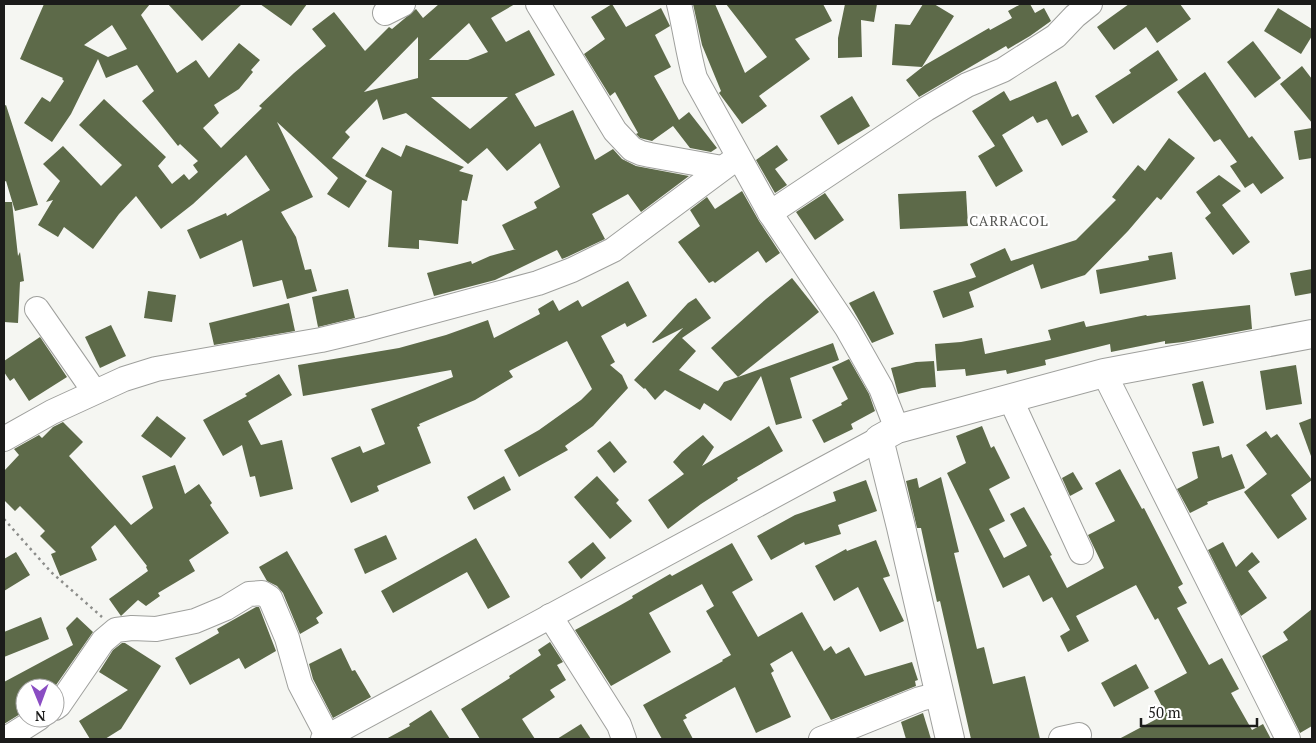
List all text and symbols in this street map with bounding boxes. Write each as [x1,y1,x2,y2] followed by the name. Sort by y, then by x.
[969,211,1049,230] district label: CARRACOL
[15,678,65,728] north arrow
[1141,696,1257,728] scale bar
[1148,702,1181,722] text: 50 m
[34,707,46,726] text: N

